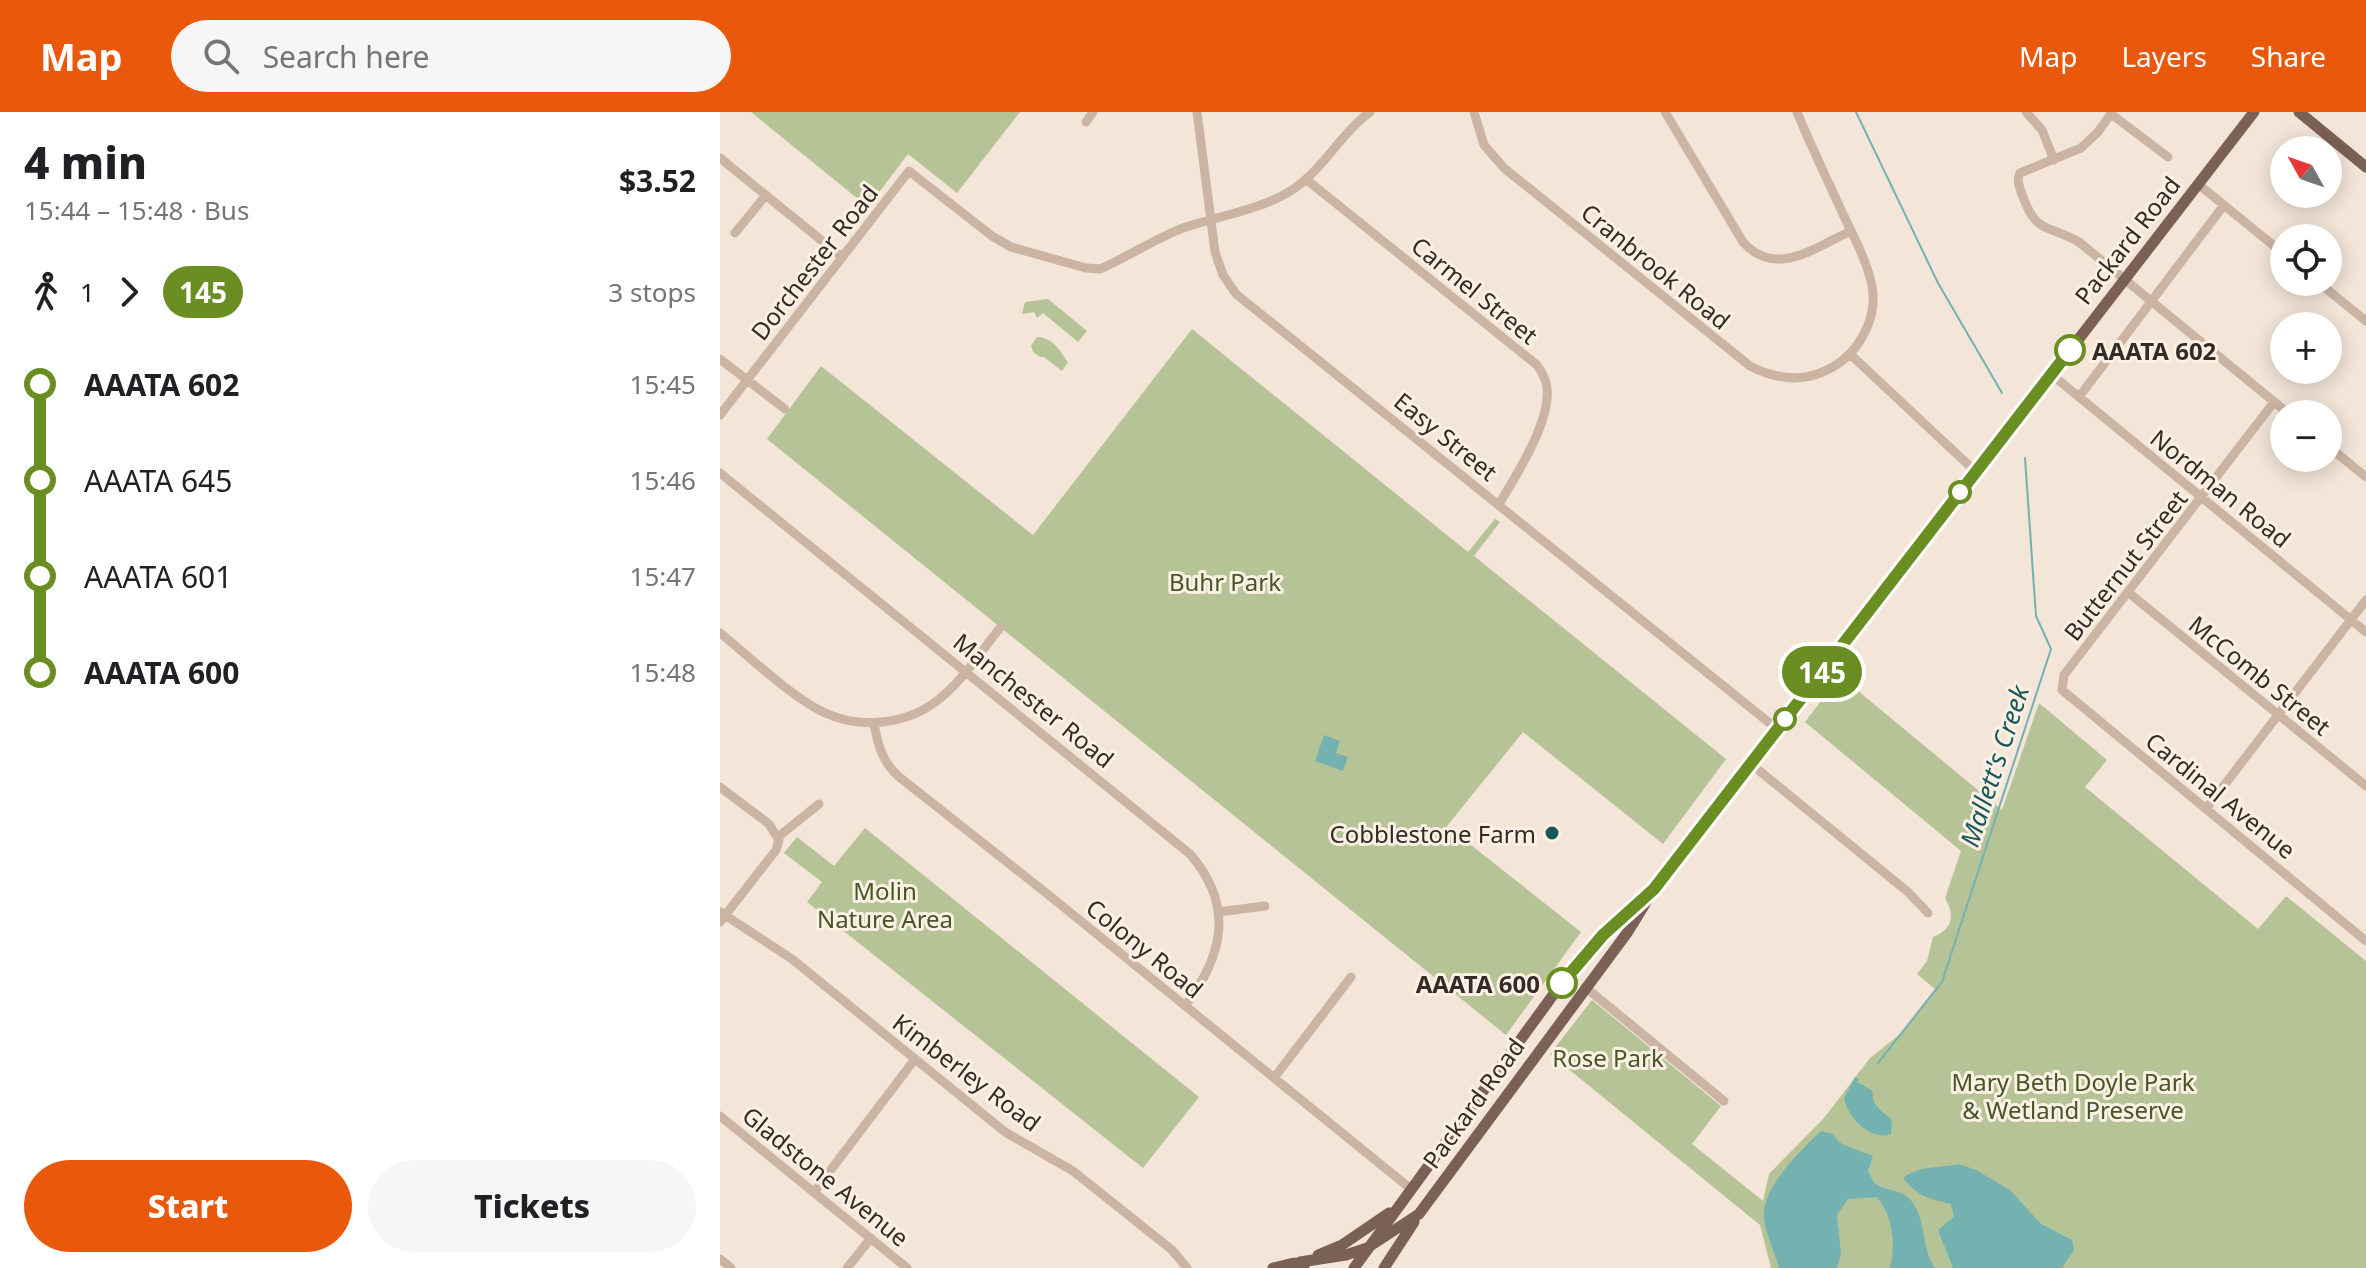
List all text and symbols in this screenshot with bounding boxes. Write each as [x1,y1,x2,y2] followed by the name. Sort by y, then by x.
[171,20,731,92] search box
[40,30,123,82] text: Map
[199,34,243,78] icon: search
[263,36,430,77] text: Search here
[2019,37,2077,75] text: Map
[2121,37,2207,75] text: Layers
[2251,37,2326,75] text: Share
[24,132,147,192] text: 4 min
[2270,136,2342,208] north arrow
[2270,136,2342,472] map controls
[619,160,696,201] text: $3.52
[2067,169,2187,311] street label: Packard Road
[743,177,885,347] street label: Dorchester Road
[24,192,249,228] text: 15:44 – 15:48 · Bus
[1575,196,1737,336] street label: Cranbrook Road
[2270,224,2342,296] button: locate
[1405,229,1545,351] street label: Carmel Street
[24,270,68,314] icon: walk
[107,270,151,314] icon: forward
[179,273,227,311] text: 145
[80,274,95,310] text: 1
[608,274,696,310] text: 3 stops
[2270,312,2342,384] button: +
[2092,334,2216,367] place label: AAATA 602
[2055,335,2085,365] marker: AAATA 602
[84,364,239,405] text: AAATA 602
[630,366,696,402] text: 15:45
[1388,384,1505,488] street label: Easy Street
[2270,400,2342,472] button: −
[2144,421,2298,555] street label: Nordman Road
[84,460,232,501] text: AAATA 645
[630,462,696,498] text: 15:46
[1949,481,1971,503] unlabelled marker
[2056,483,2194,647] street label: Butternut Street
[84,556,232,597] text: AAATA 601
[630,558,696,594] text: 15:47
[1169,565,1281,598] park label: Buhr Park
[2182,608,2338,743] street label: McComb Street
[947,625,1121,775] street label: Manchester Road
[1776,646,1868,698] line badge: 145
[84,652,239,693] text: AAATA 600
[1798,653,1846,691] text: 145
[630,654,696,690] text: 15:48
[1951,680,2037,851] water label: Mallett's Creek
[1774,708,1796,730] unlabelled marker
[2139,724,2303,866] street label: Cardinal Avenue
[1330,817,1536,850] place label: Cobblestone Farm
[1543,824,1561,842] marker: Cobblestone Farm
[817,874,953,935] park label: Molin Nature Area
[1080,891,1210,1005] street label: Colony Road
[1416,967,1540,1000] place label: AAATA 600
[1547,968,1577,998] marker: AAATA 600
[886,1006,1048,1138] street label: Kimberley Road
[1414,1031,1532,1175] street label: Packard Road
[1552,1041,1664,1074] park label: Rose Park
[1952,1065,2195,1126] park label: Mary Beth Doyle Park & Wetland Preserve
[736,1099,916,1253] street label: Gladstone Avenue
[24,1160,352,1252] button: Start
[368,1160,696,1252] button: Tickets

